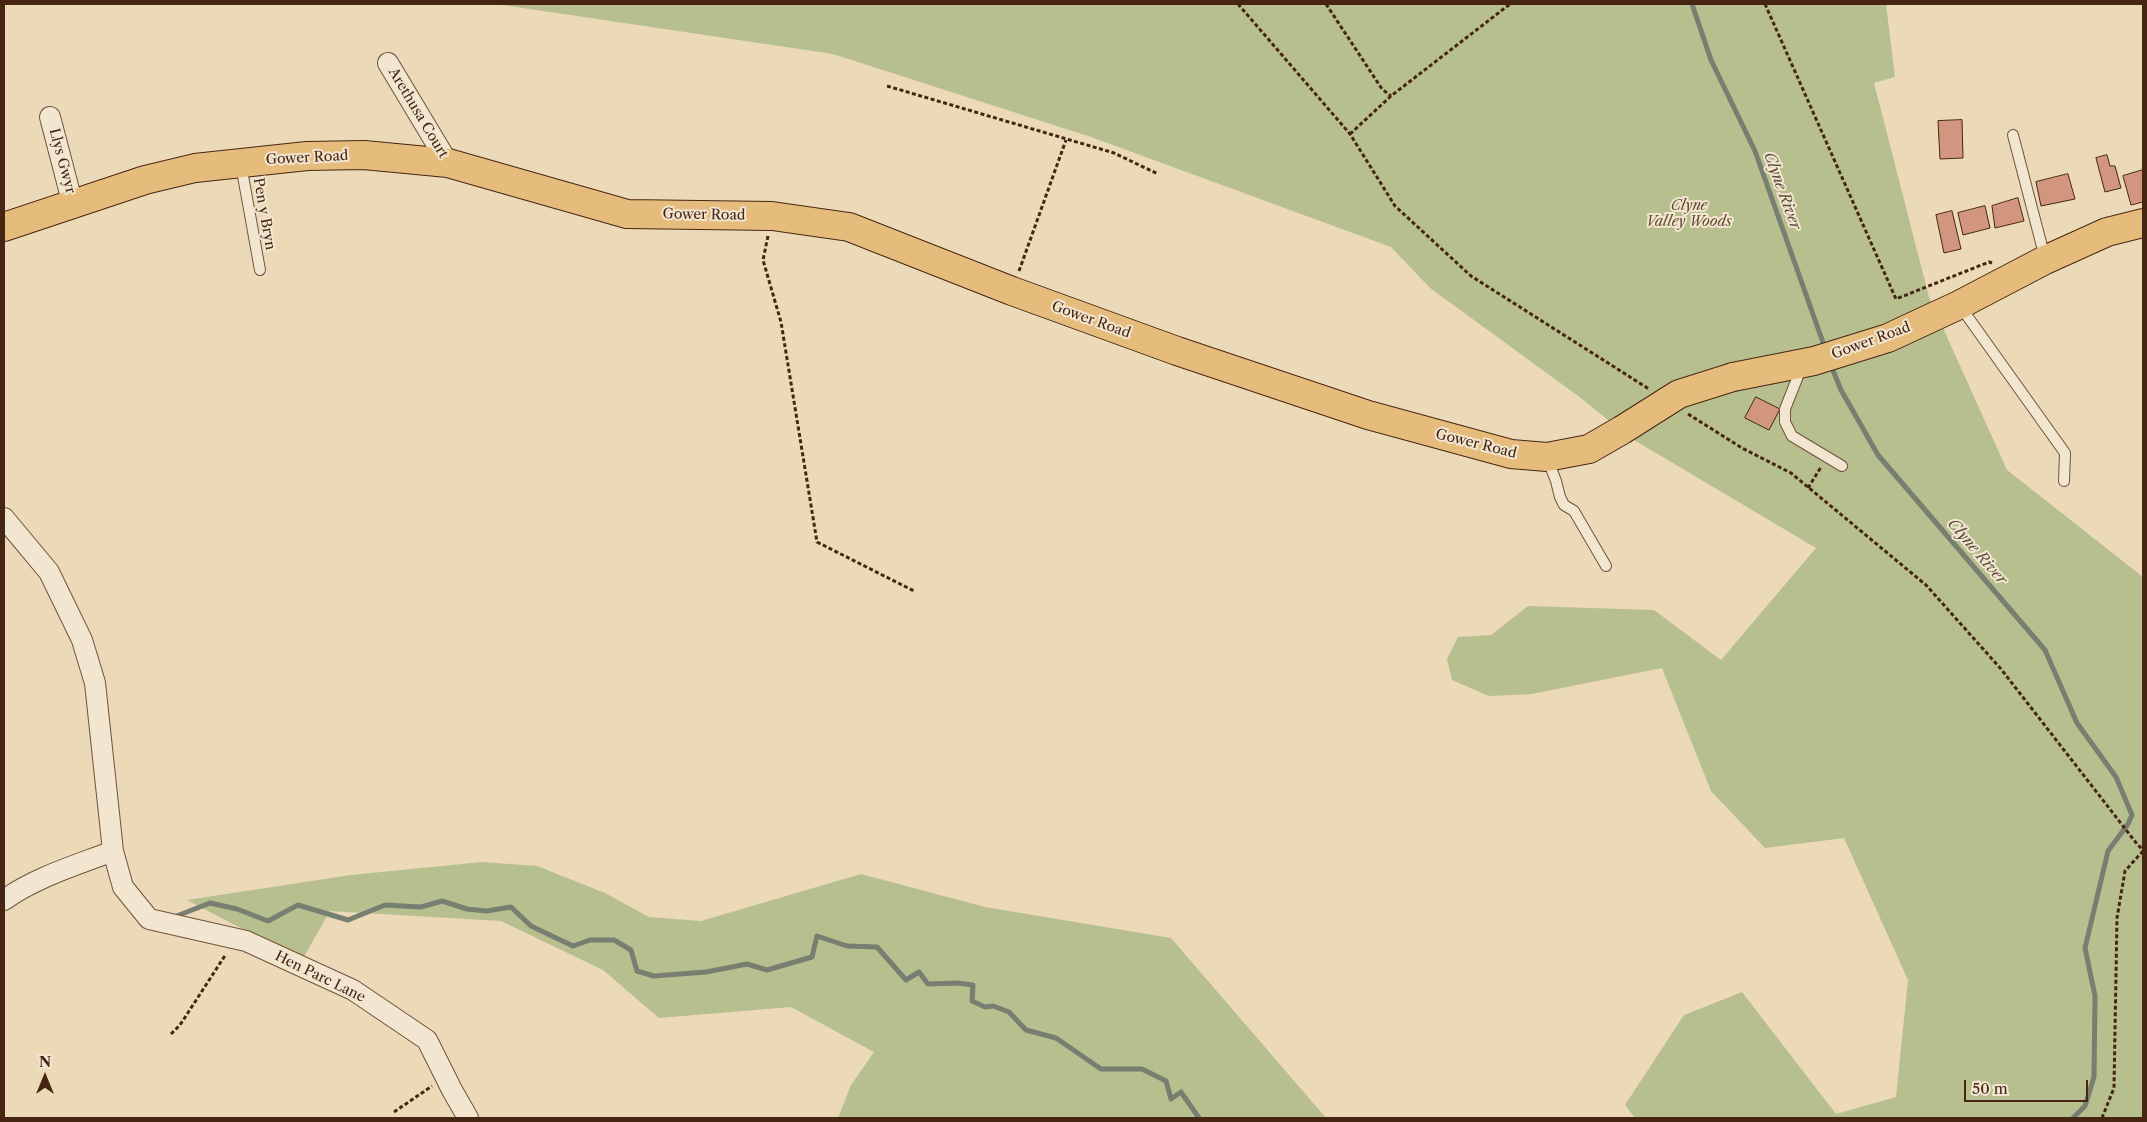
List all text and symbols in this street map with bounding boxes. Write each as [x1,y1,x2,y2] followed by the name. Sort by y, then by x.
[384,65,452,161] street label: Arethusa Court
[45,126,79,196] street label: Llys Gwyr
[265,147,349,169] street label: Gower Road
[1760,150,1804,232] water label: Clyne River
[249,177,279,251] street label: Pen y Bryn
[1646,198,1732,230] park label: Clyne Valley Woods
[662,206,746,224] street label: Gower Road
[1049,298,1133,342] street label: Gower Road
[1829,319,1913,363] street label: Gower Road
[1434,426,1518,462] street label: Gower Road
[1943,515,2011,589] water label: Clyne River
[272,948,368,1006] street label: Hen Parc Lane
[20,1052,70,1102] north arrow
[39,1053,51,1071] text: N
[1967,1070,2091,1102] scale bar
[1972,1079,2008,1098] text: 50 m

